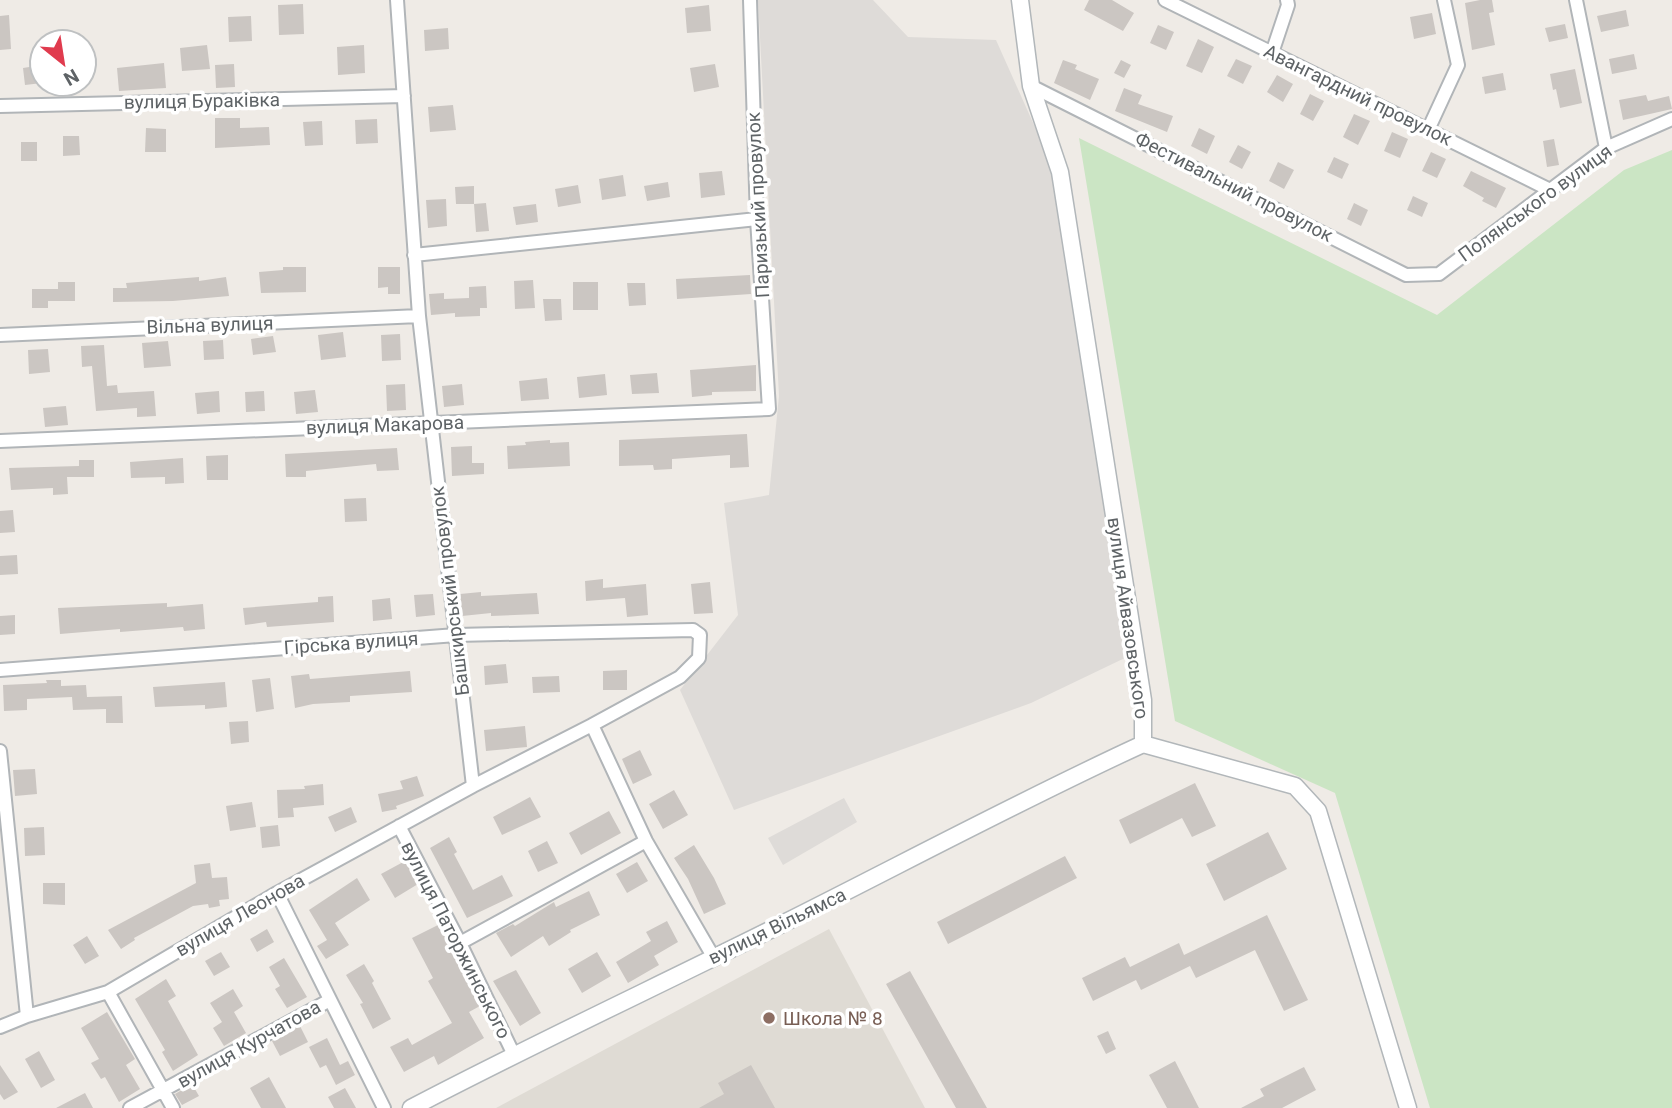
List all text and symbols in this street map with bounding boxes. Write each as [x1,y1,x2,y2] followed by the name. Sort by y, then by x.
[28,28,98,98] north arrow
[1260,39,1456,151] street label: Авангардний провулок
[60,64,83,91] text: N
[124,88,280,114] street label: вулиця Бураківка
[742,111,774,299] street label: Паризький провулок
[1131,127,1337,247] street label: Фестивальний провулок
[1454,140,1616,266] street label: Полянського вулиця
[146,311,274,339] street label: Вільна вулиця
[306,411,464,439] street label: вулиця Макарова
[426,484,474,697] street label: Башкирський провулок
[1102,516,1154,720] street label: вулиця Айвазовського
[283,627,419,659] street label: Гірська вулиця
[396,838,516,1042] street label: вулиця Паторжинського
[171,869,309,961] street label: вулиця Леонова
[704,883,850,969] street label: вулиця Вільямса
[173,995,325,1093] street label: вулиця Курчатова
[783,1007,883,1030] place label: Школа № 8
[761,1010,777,1026] marker: Школа № 8

